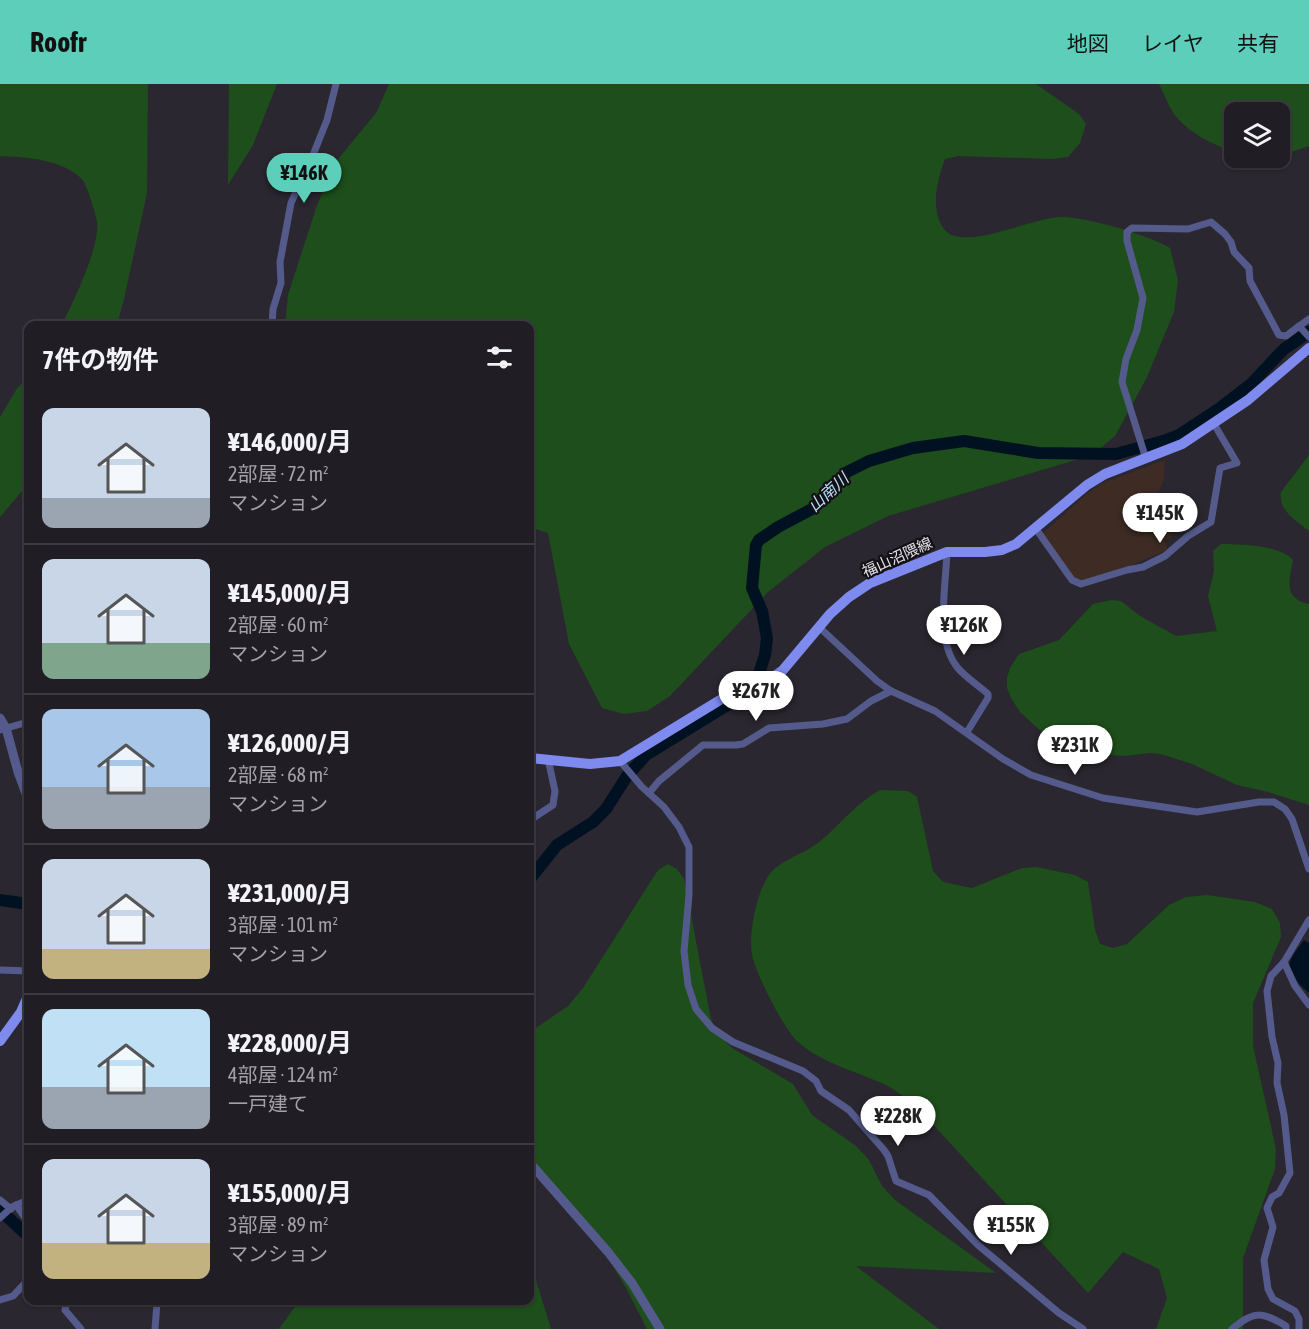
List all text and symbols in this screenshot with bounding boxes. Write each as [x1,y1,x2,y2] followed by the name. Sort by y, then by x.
[30,26,86,58] text: Roofr
[1067,31,1109,55] text: 地図
[1142,31,1204,55] text: レイヤ
[1237,31,1279,55] text: 共有
[1224,102,1290,168] map controls
[1224,102,1290,168] button: layers
[262,153,346,204] pin: ¥146K
[281,161,327,184] text: ¥146K
[483,341,516,374] icon: filters
[42,345,158,375] text: 7件の物件
[228,427,352,457] text: ¥146,000/月
[90,432,162,504] icon: home
[228,462,329,485] text: 2部屋 · 72 m²
[804,468,853,515] water label: 山南川
[228,491,328,514] text: マンション
[1118,493,1202,544] pin: ¥145K
[1137,501,1183,524] text: ¥145K
[859,534,935,580] street label: 福山沼隈線
[228,578,352,608] text: ¥145,000/月
[90,583,162,655] icon: home
[922,605,1006,656] pin: ¥126K
[228,613,329,636] text: 2部屋 · 60 m²
[941,613,987,636] text: ¥126K
[228,642,328,665] text: マンション
[714,671,798,722] pin: ¥267K
[733,679,779,702] text: ¥267K
[1033,725,1117,776] pin: ¥231K
[228,728,352,758] text: ¥126,000/月
[90,733,162,805] icon: home
[1052,733,1098,756] text: ¥231K
[228,763,329,786] text: 2部屋 · 68 m²
[228,792,328,815] text: マンション
[228,878,352,908] text: ¥231,000/月
[90,883,162,955] icon: home
[228,913,338,936] text: 3部屋 · 101 m²
[228,942,328,965] text: マンション
[228,1028,352,1058] text: ¥228,000/月
[90,1033,162,1105] icon: home
[228,1063,338,1086] text: 4部屋 · 124 m²
[228,1092,308,1115] text: 一戸建て
[856,1096,940,1147] pin: ¥228K
[875,1104,921,1127] text: ¥228K
[228,1178,352,1208] text: ¥155,000/月
[90,1183,162,1255] icon: home
[969,1205,1053,1256] pin: ¥155K
[228,1213,329,1236] text: 3部屋 · 89 m²
[988,1213,1034,1236] text: ¥155K
[228,1242,328,1265] text: マンション

